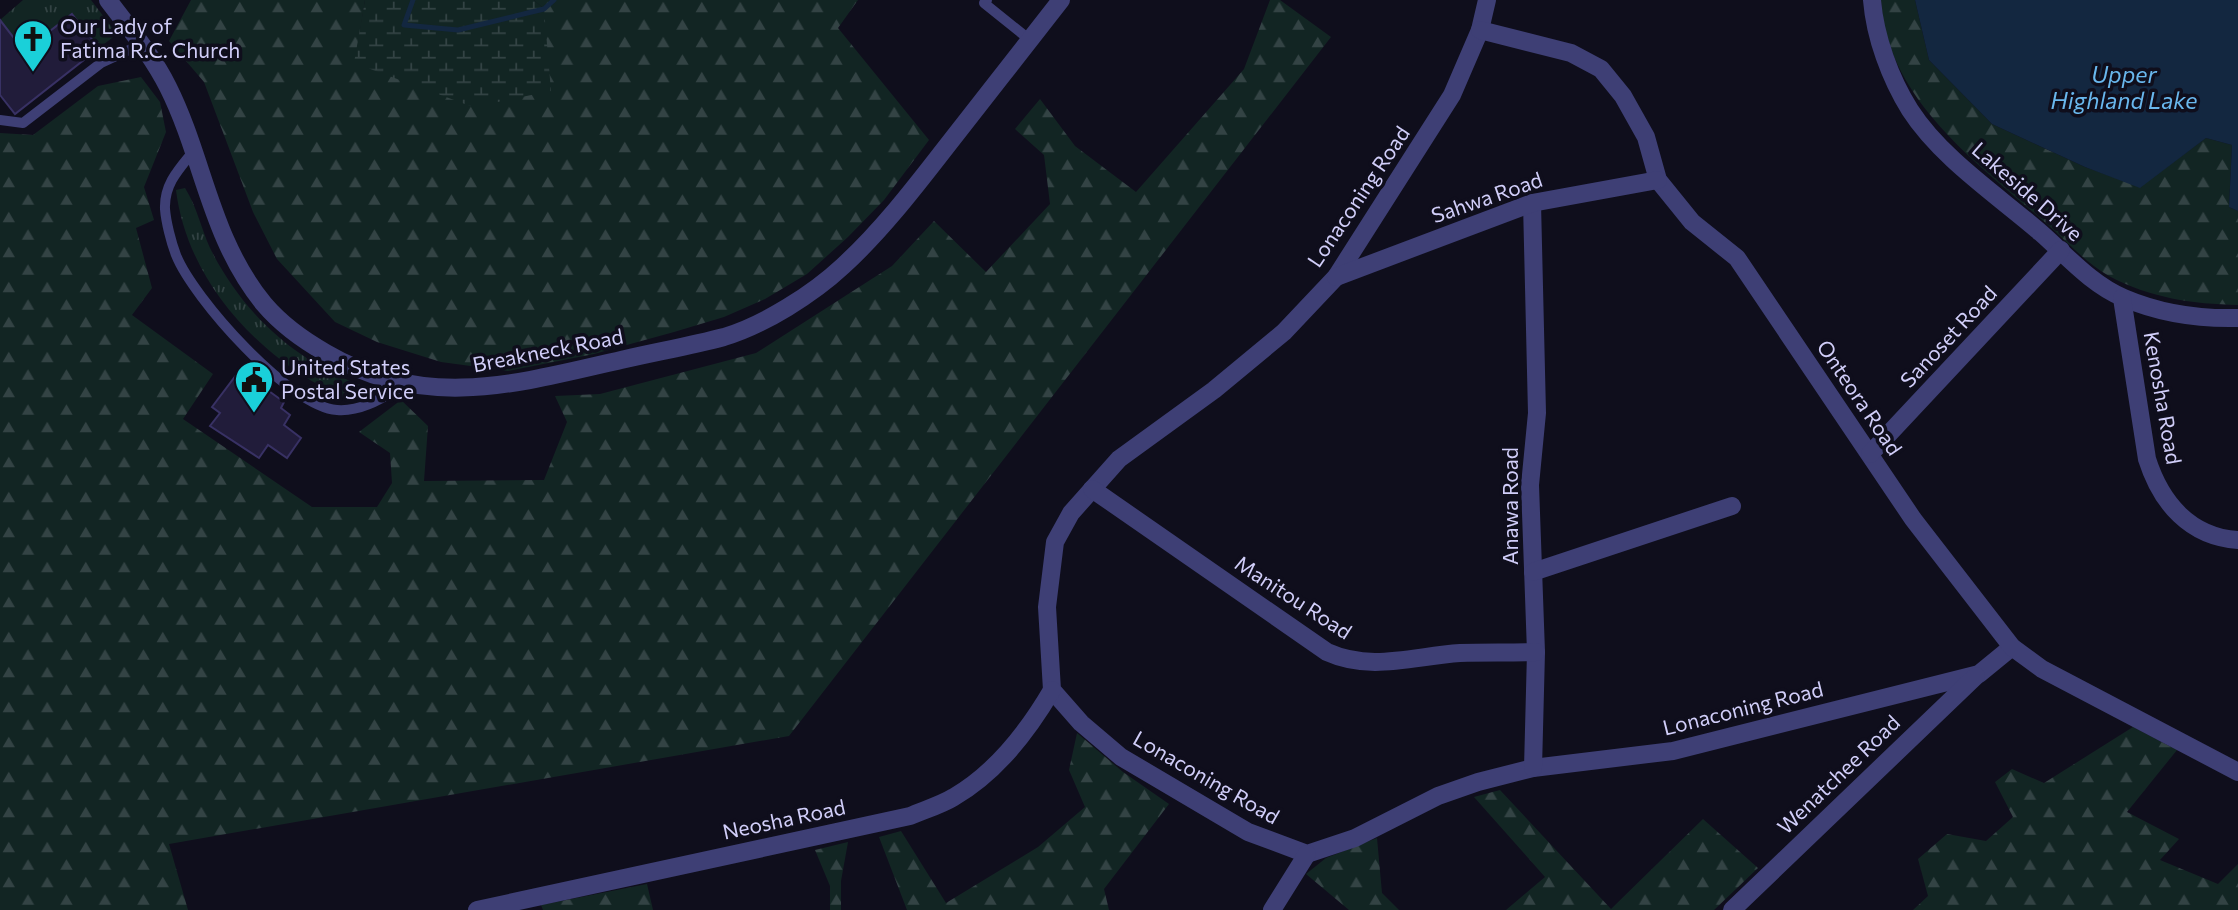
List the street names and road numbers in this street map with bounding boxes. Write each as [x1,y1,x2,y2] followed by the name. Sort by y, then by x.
[1301,121,1414,271] street label: Lonaconing Road
[1968,136,2088,246] street label: Lakeside Drive
[1428,166,1545,227] street label: Sahwa Road
[1894,280,2001,392] street label: Sanoset Road
[470,323,625,376] street label: Breakneck Road
[2139,329,2187,466] street label: Kenosha Road
[1813,335,1908,459] street label: Onteora Road
[1497,447,1522,565] street label: Anawa Road
[1231,550,1357,644] street label: Manitou Road
[1660,676,1825,740] street label: Lonaconing Road
[1772,709,1904,839] street label: Wenatchee Road
[1129,725,1284,829] street label: Lonaconing Road
[720,793,847,844] street label: Neosha Road

